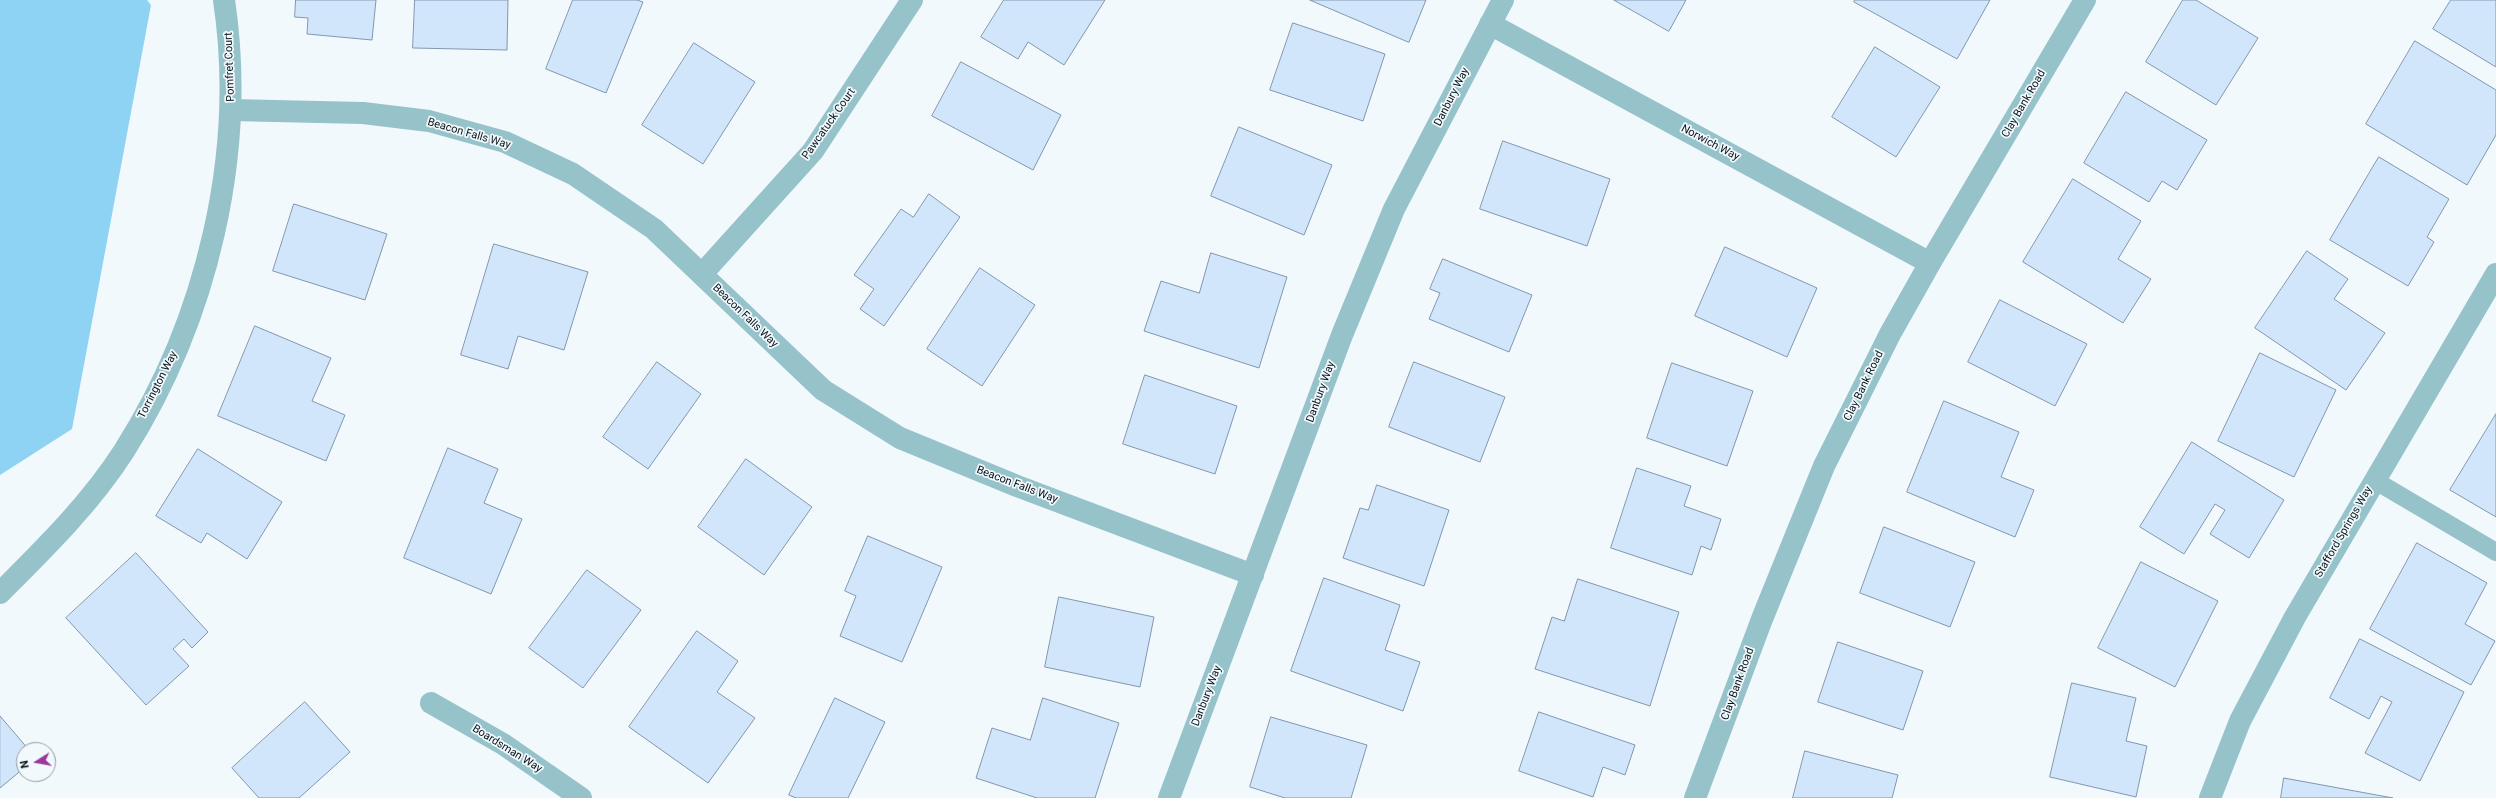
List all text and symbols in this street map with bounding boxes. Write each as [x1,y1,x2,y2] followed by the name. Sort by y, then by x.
[222,32,238,102] street label: Pomfret Court
[1432,66,1472,128] street label: Danbury Way
[1999,68,2049,140] street label: Clay Bank Road
[800,86,858,162] street label: Pawcatuck Court
[426,116,512,152] street label: Beacon Falls Way
[1679,122,1741,164] street label: Norwich Way
[710,281,780,351] street label: Beacon Falls Way
[135,349,181,421] street label: Torrington Way
[1841,349,1887,423] street label: Clay Bank Road
[1304,360,1338,424] street label: Danbury Way
[975,463,1059,507] street label: Beacon Falls Way
[2313,484,2375,580] street label: Stafford Springs Way
[1719,646,1757,722] street label: Clay Bank Road
[1189,664,1225,728] street label: Danbury Way
[470,722,544,776] street label: Boardsman Way
[16,742,56,782] north arrow
[18,759,32,769] text: N

